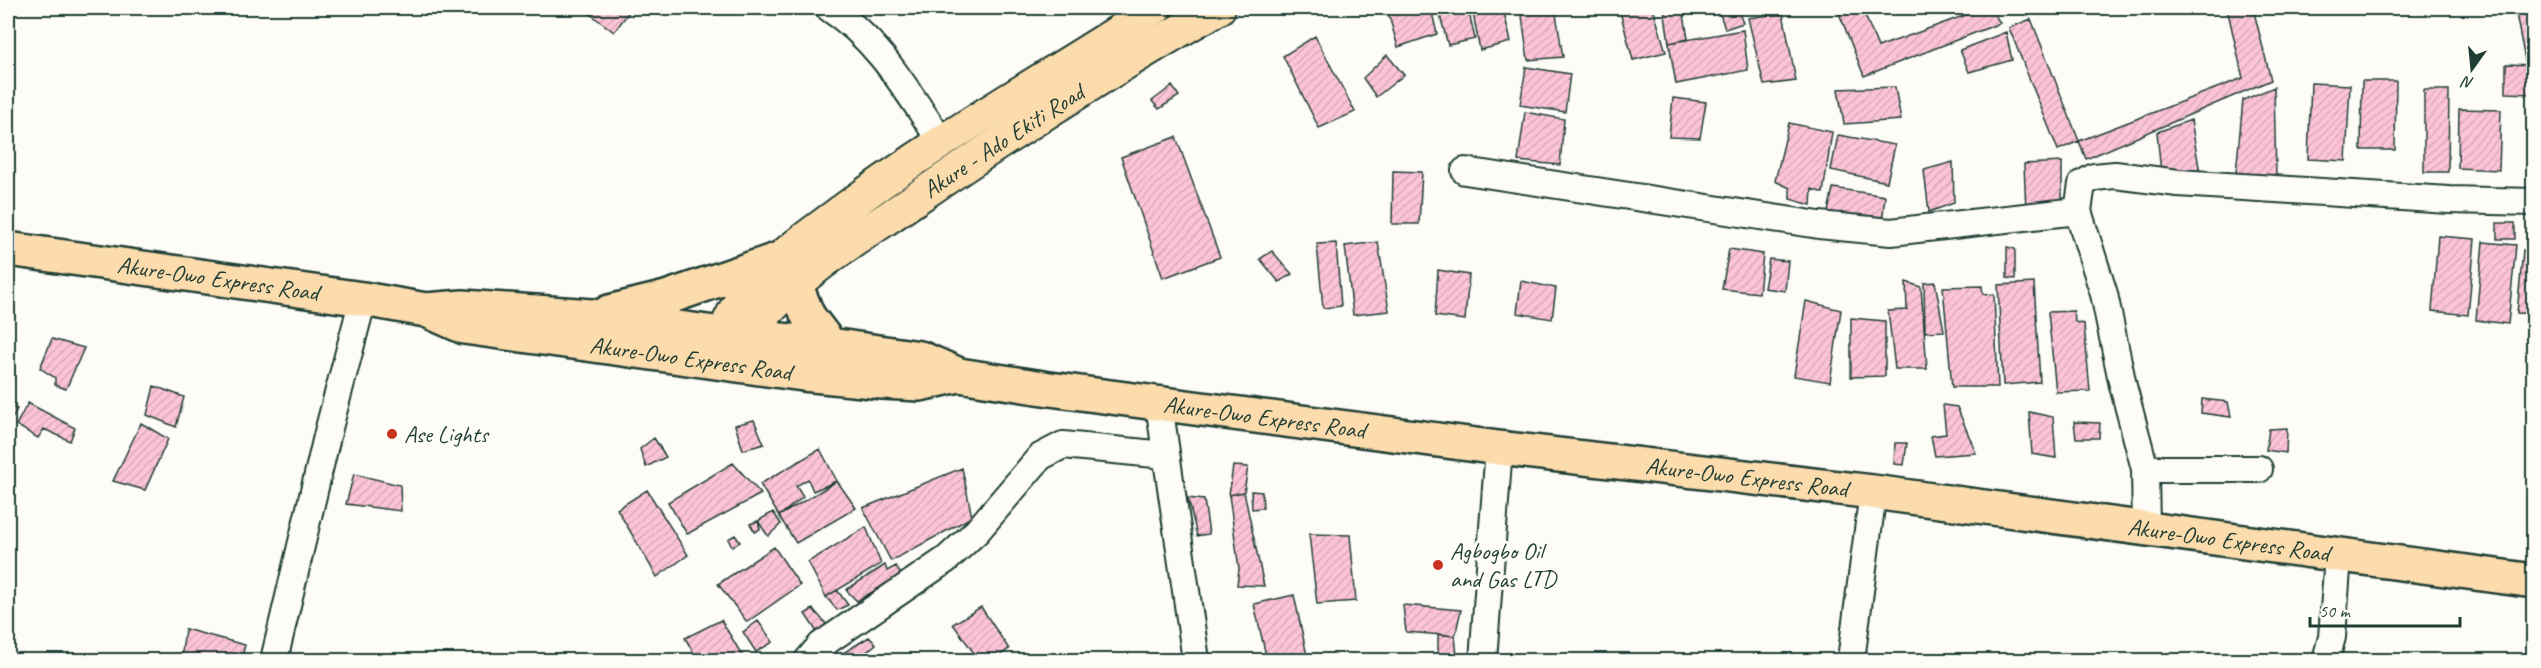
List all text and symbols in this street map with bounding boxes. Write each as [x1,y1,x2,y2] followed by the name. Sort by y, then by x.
[2442,39,2502,99] north arrow
[2458,71,2476,93] text: N
[917,76,1092,205] street label: Akure - Ado Ekiti Road
[115,250,324,308] street label: Akure-Owo Express Road
[588,330,797,388] street label: Akure-Owo Express Road
[1162,389,1371,446] street label: Akure-Owo Express Road
[404,419,490,449] place label: Ase Lights
[385,427,399,441] marker: Ase Lights
[1644,450,1853,504] street label: Akure-Owo Express Road
[2126,511,2335,569] street label: Akure-Owo Express Road
[1450,536,1558,594] place label: Agbogbo Oil and Gas LTD
[1431,558,1445,572] marker: Agbogbo Oil and Gas LTD
[2310,590,2460,628] scale bar
[2319,600,2352,622] text: 50 m

